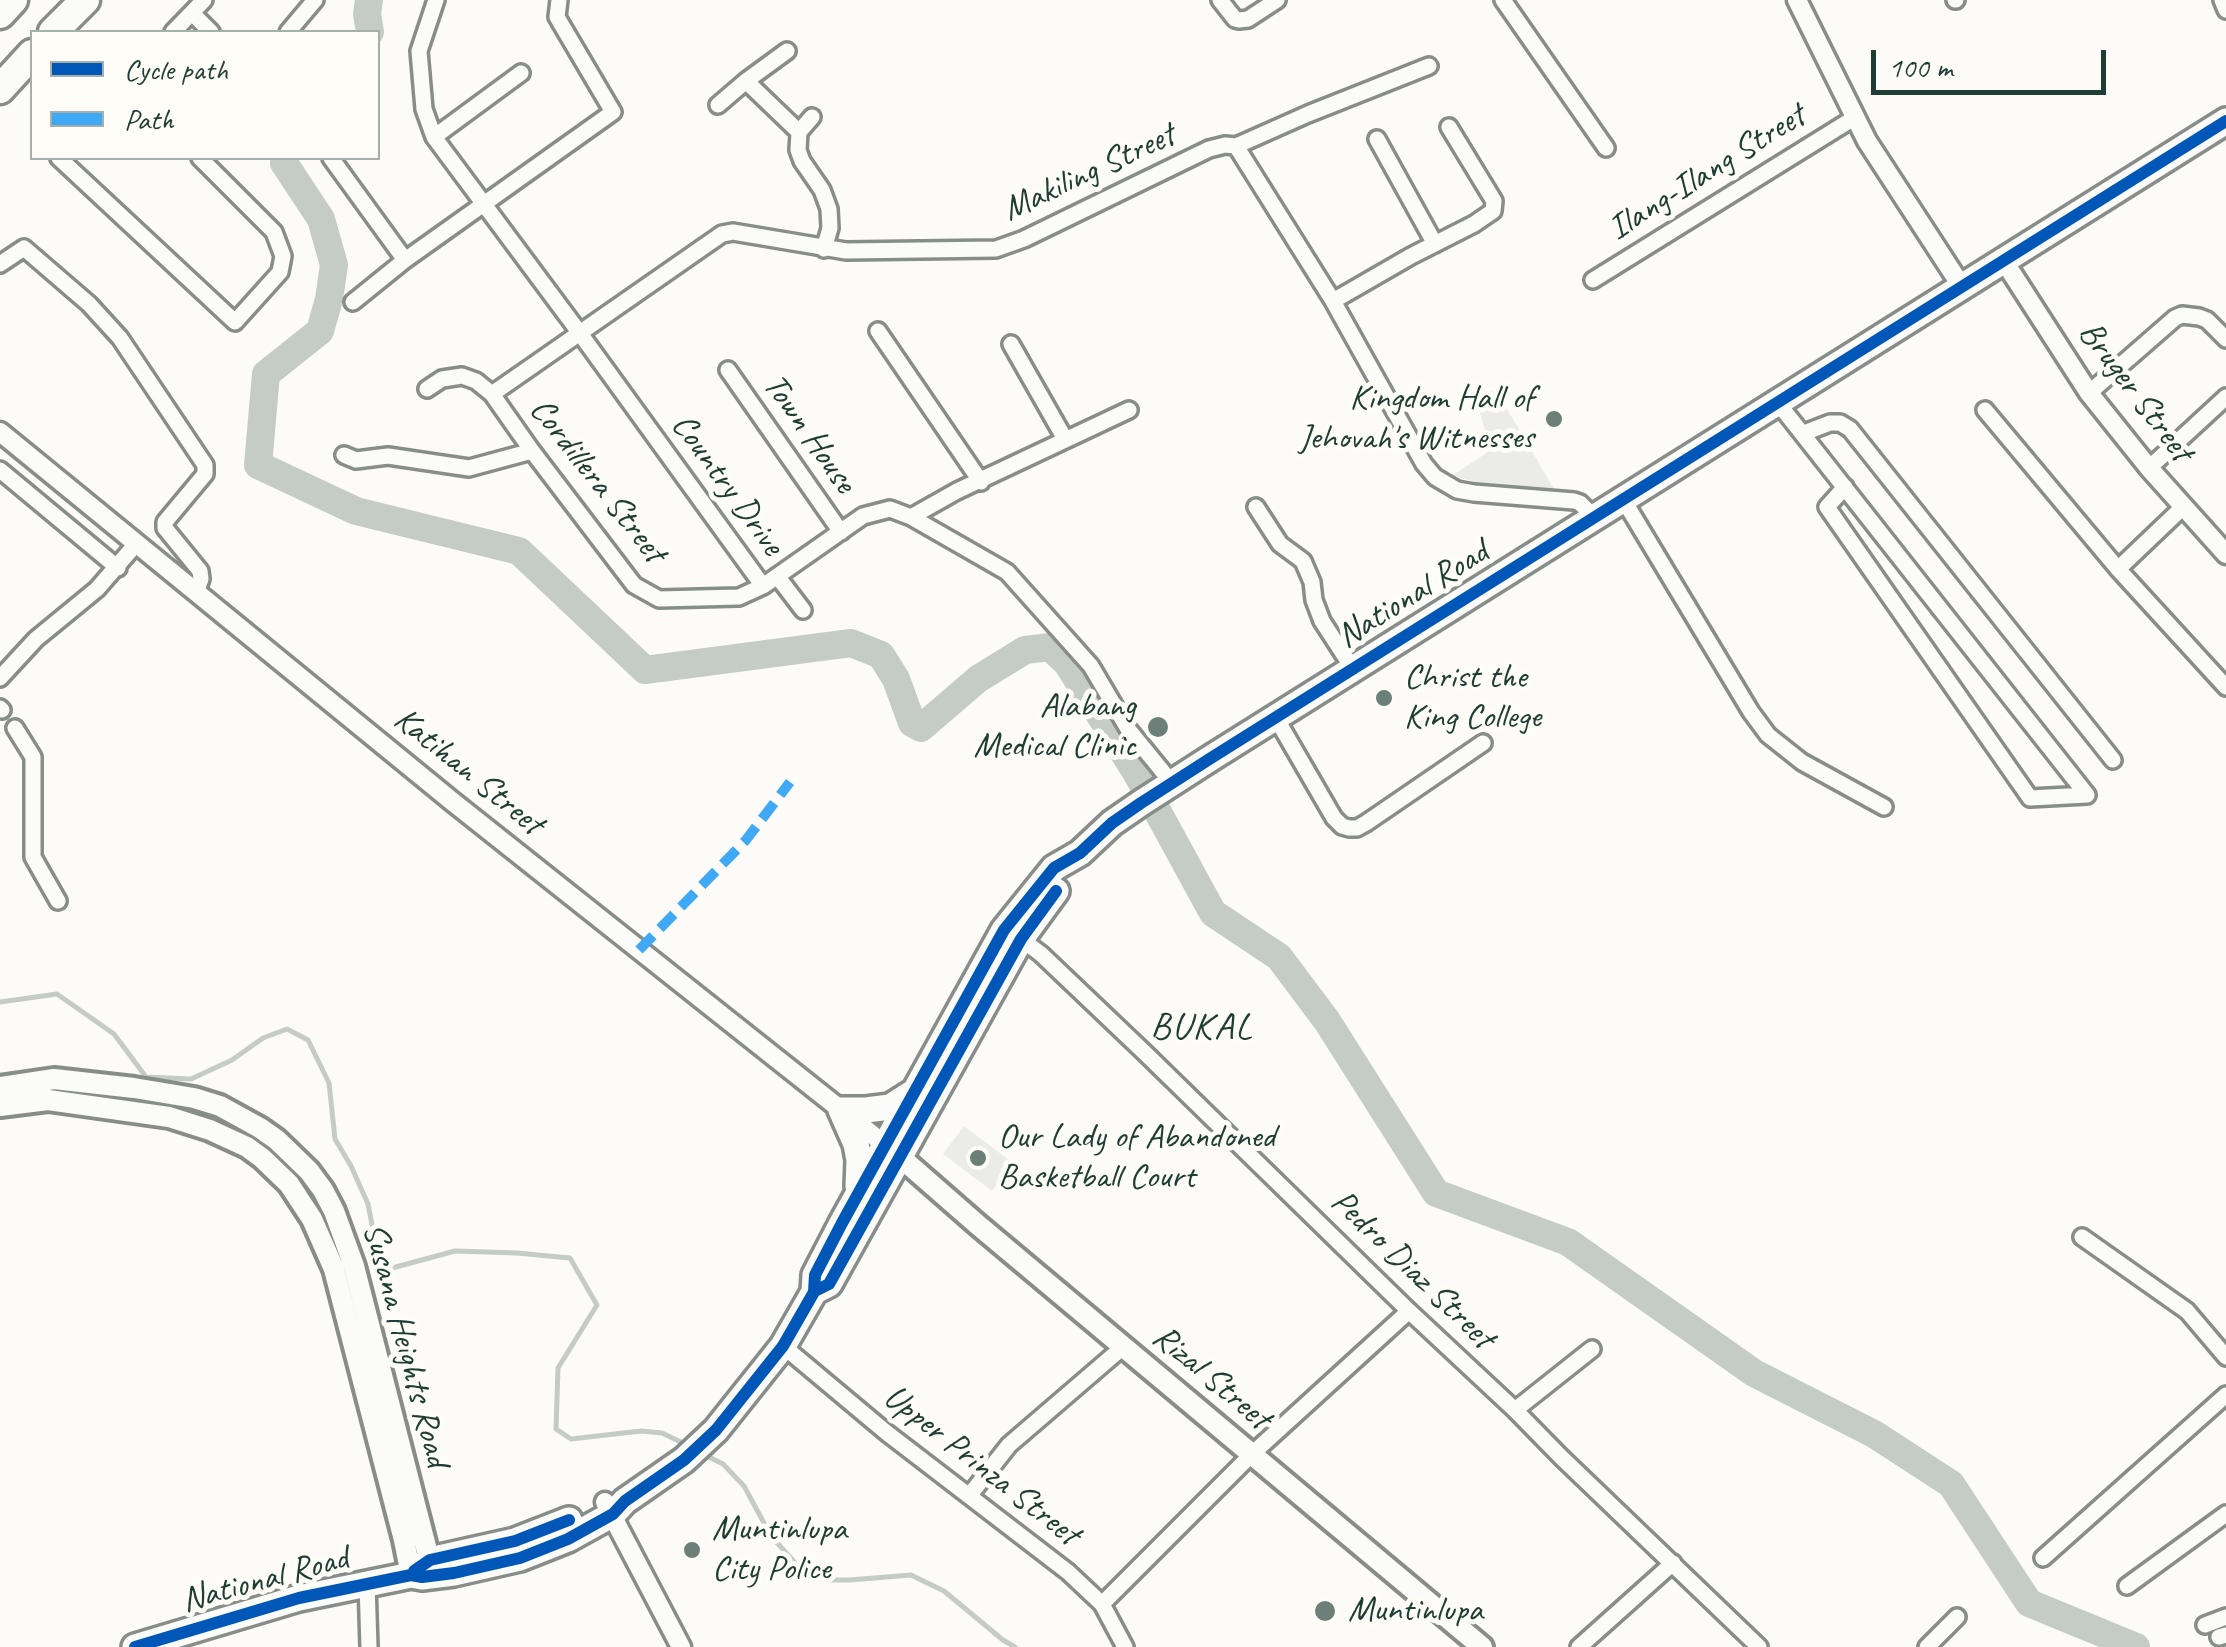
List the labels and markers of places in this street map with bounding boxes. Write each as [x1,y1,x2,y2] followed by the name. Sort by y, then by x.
[1299,378,1534,460] place label: Kingdom Hall of Jehovah's Witnesses
[1543,408,1565,430] marker: Kingdom Hall of Jehovah's Witnesses
[1404,657,1541,739] place label: Christ the King College
[974,686,1136,768] place label: Alabang Medical Clinic
[1373,687,1395,709] marker: Christ the King College
[1145,714,1171,740] marker: Alabang Medical Clinic
[998,1117,1275,1199] place label: Our Lady of Abandoned Basketball Court
[967,1147,989,1169] marker: Our Lady of Abandoned Basketball Court
[712,1509,847,1591] place label: Muntinlupa City Police
[681,1539,703,1561] marker: Muntinlupa City Police
[1348,1590,1483,1632] place label: Muntinlupa
[1312,1598,1338,1624] marker: Muntinlupa

